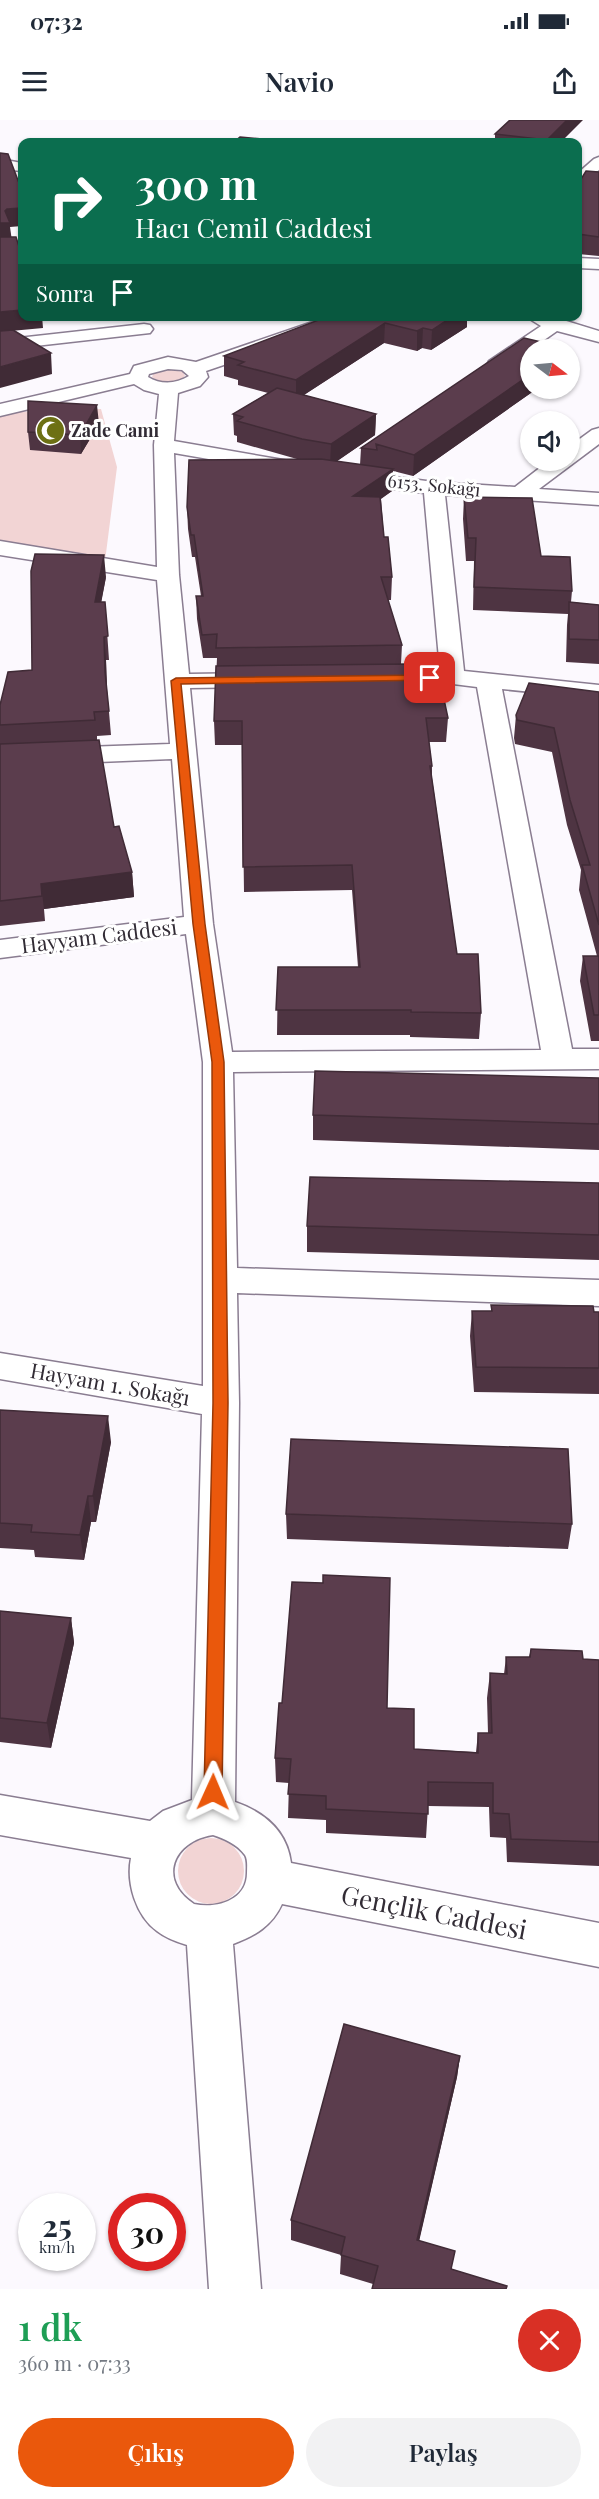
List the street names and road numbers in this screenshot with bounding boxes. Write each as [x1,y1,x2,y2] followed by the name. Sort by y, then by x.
[386,468,482,502] street label: 6153. Sokağı
[19,912,178,958] street label: Hayyam Caddesi
[28,1355,192,1411] street label: Hayyam 1. Sokağı
[338,1876,531,1947] street label: Gençlik Caddesi

